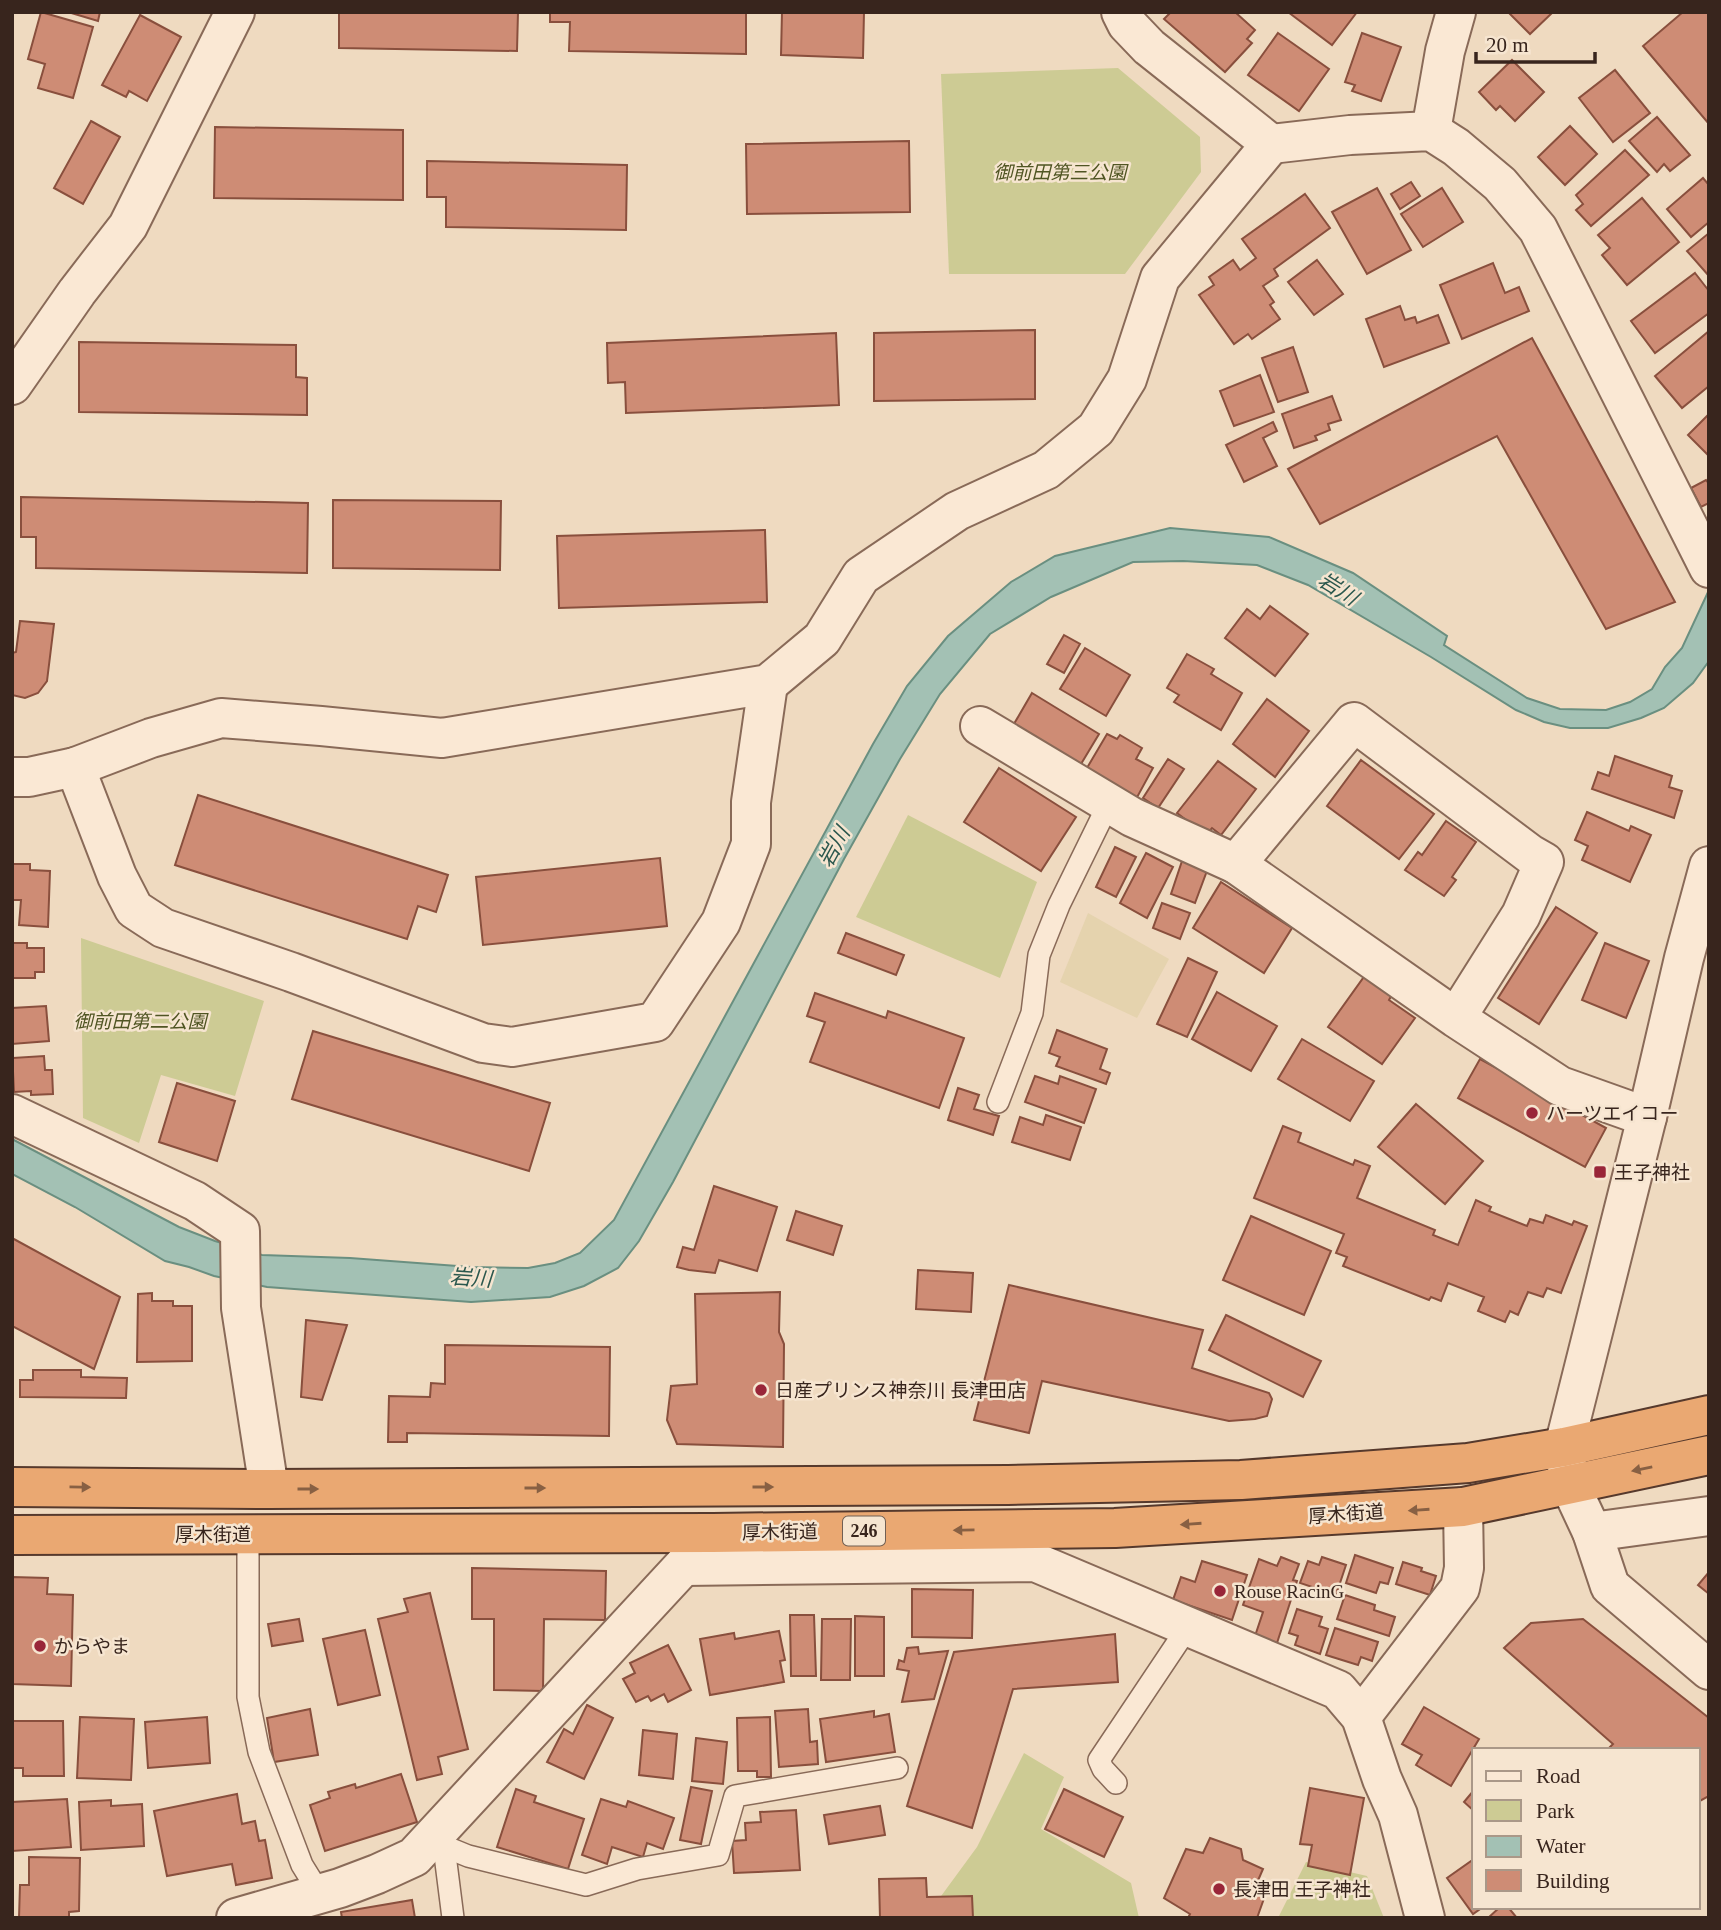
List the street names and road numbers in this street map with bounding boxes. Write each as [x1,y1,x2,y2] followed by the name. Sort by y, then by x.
[1307,1501,1385,1527] street label: 厚木街道
[843,1516,885,1546] road number: 246
[742,1521,818,1543] street label: 厚木街道
[175,1524,251,1545] street label: 厚木街道

